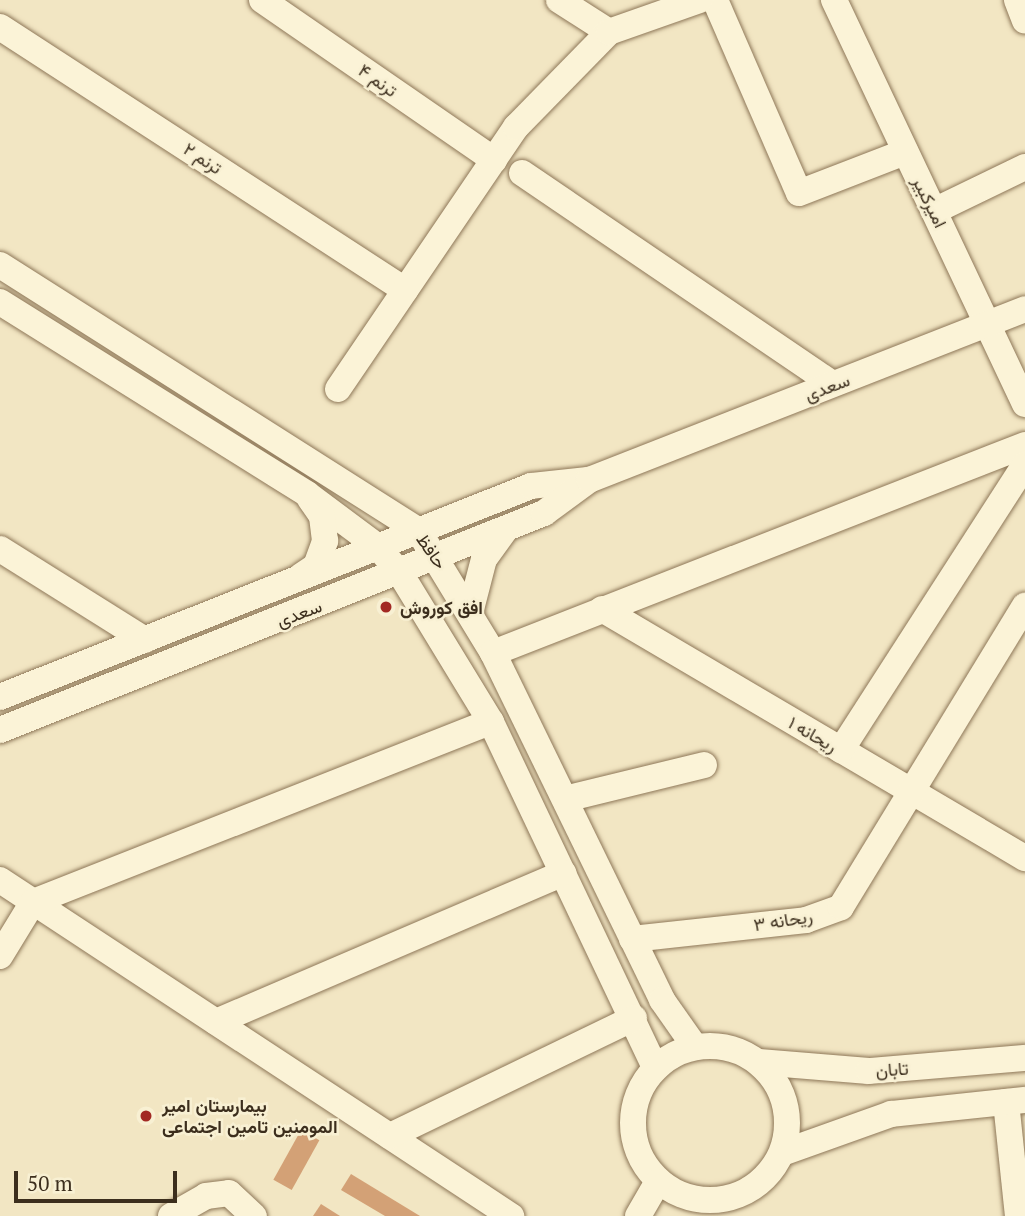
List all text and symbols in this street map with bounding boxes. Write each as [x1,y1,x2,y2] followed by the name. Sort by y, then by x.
[354,59,402,101] street label: ترنم ۴
[180,138,226,178] street label: ترنم ۲
[908,173,952,231] street label: امیرکبیر
[801,369,853,405] street label: سعدی
[412,529,452,573] street label: حافظ
[273,595,325,631] street label: سعدی
[400,596,483,618] place label: افق کوروش
[378,599,394,615] marker: افق کوروش
[785,711,841,757] street label: ریحانه ۱
[752,905,814,935] street label: ریحانه ۳
[875,1057,909,1081] street label: تابان
[162,1095,338,1138] place label: بیمارستان امیر المومنین تامین اجتماعی
[136,1106,156,1126] marker: بیمارستان امیر المومنین تامین اجتماعی
[18,1156,180,1200] scale bar
[27,1169,73,1197] text: 50 m

